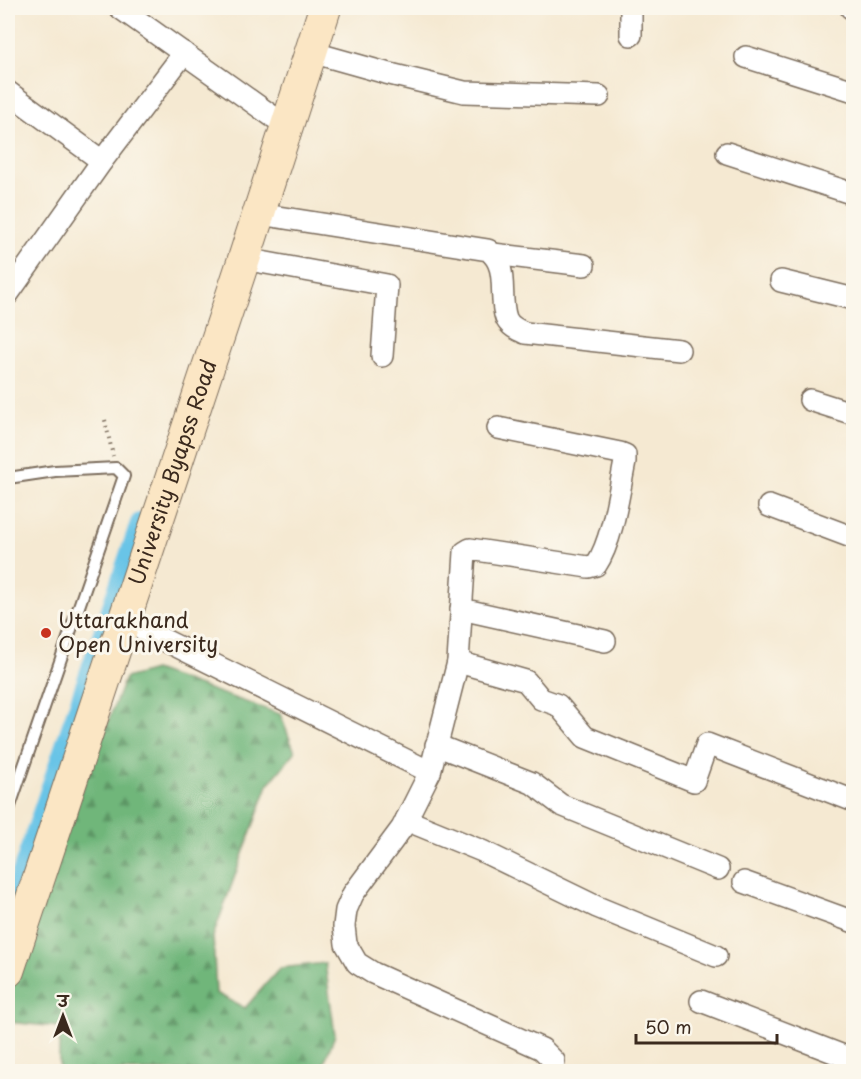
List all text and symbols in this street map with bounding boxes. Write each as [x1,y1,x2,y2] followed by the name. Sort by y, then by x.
[119,355,224,589] street label: University Byapss Road
[58,603,218,659] place label: Uttarakhand Open University
[39,626,53,640] marker: Uttarakhand Open University
[33,986,93,1046] north arrow
[56,988,70,1012] text: उ
[636,1007,777,1045] scale bar
[645,1013,692,1040] text: 50 m

